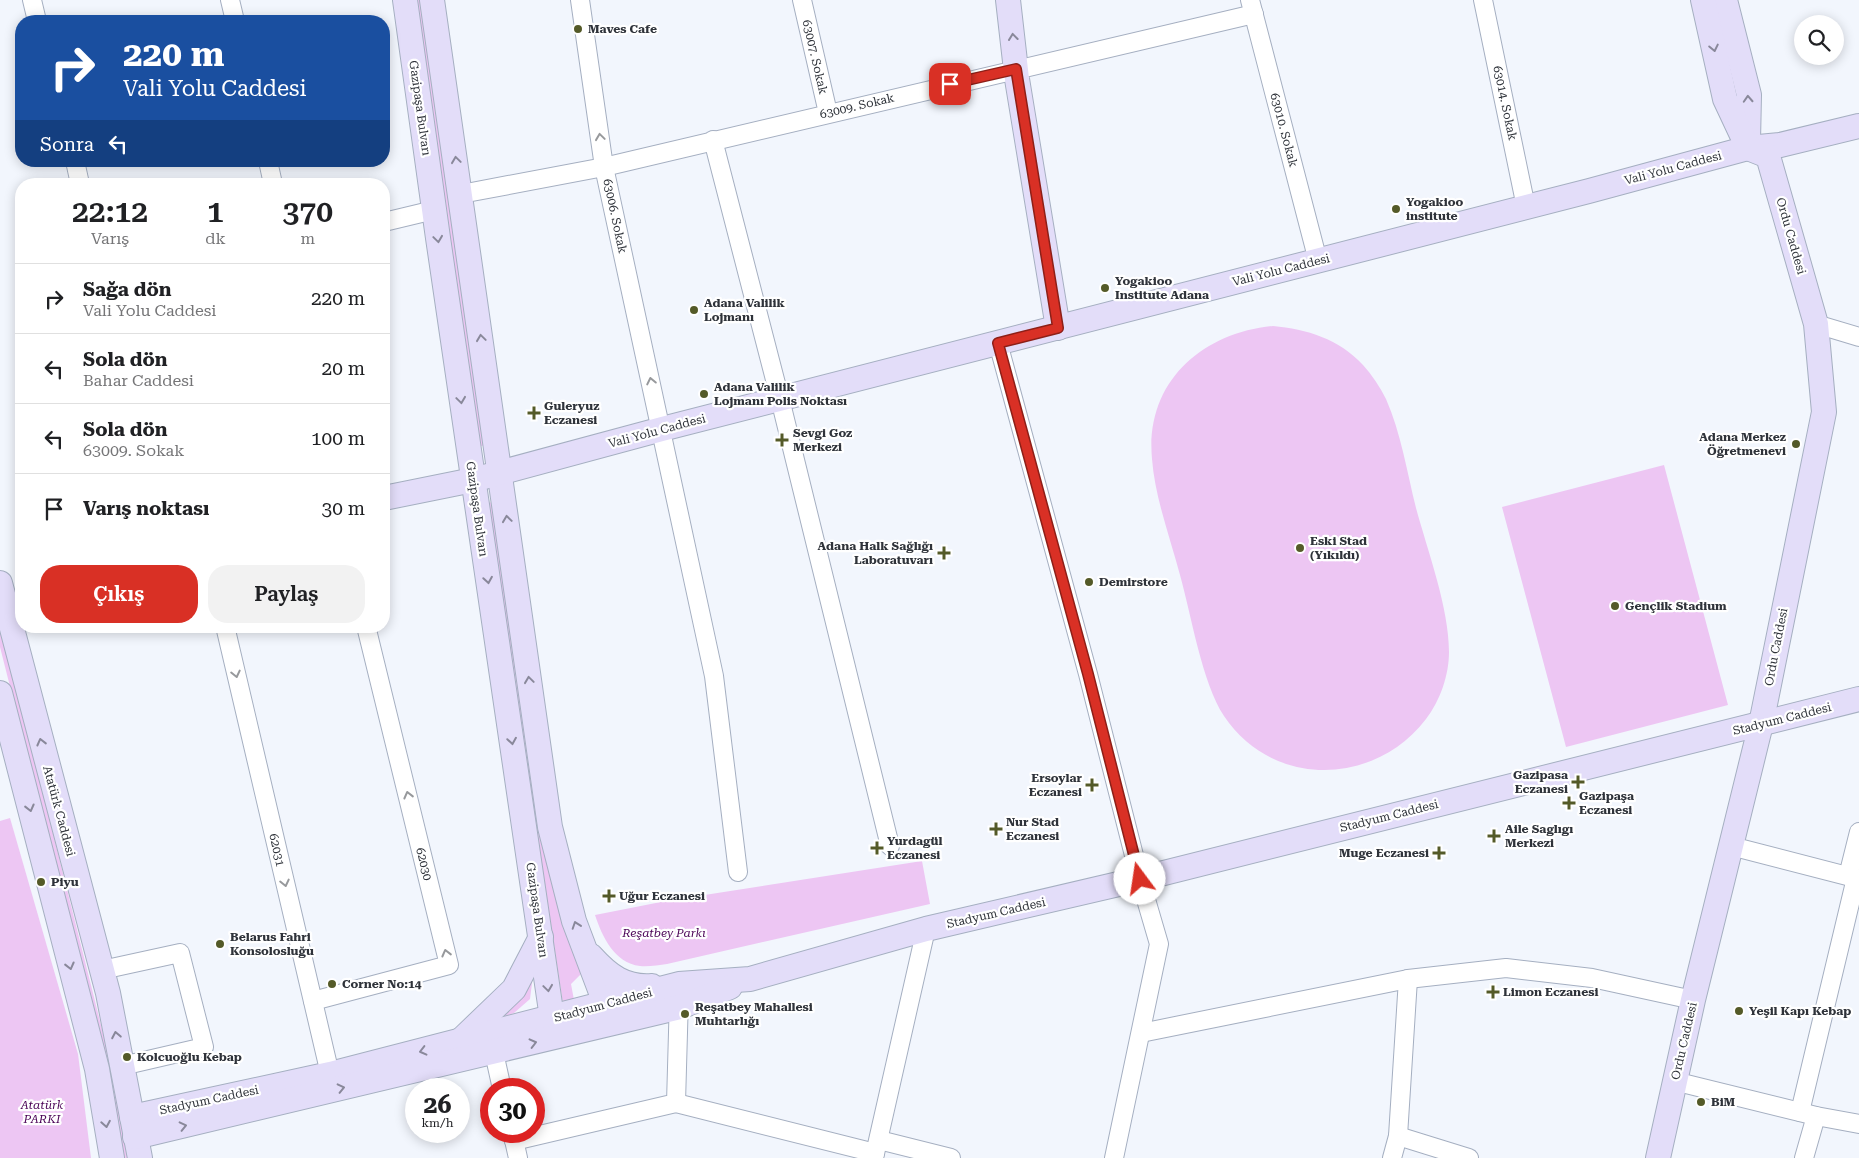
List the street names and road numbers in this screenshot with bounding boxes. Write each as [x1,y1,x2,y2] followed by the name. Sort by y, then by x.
[800,18,830,96] street label: 63007. Sokak
[406,60,434,157] street label: Gazipaşa Bulvarı
[1490,64,1520,142] street label: 63014. Sokak
[818,91,896,121] street label: 63009. Sokak
[1267,91,1301,169] street label: 63010. Sokak
[1623,148,1723,188] street label: Vali Yolu Caddesi
[600,177,630,255] street label: 63006. Sokak
[1773,196,1809,276] street label: Ordu Caddesi
[1231,251,1331,289] street label: Vali Yolu Caddesi
[607,411,707,451] street label: Vali Yolu Caddesi
[463,461,491,558] street label: Gazipaşa Bulvarı
[1762,607,1790,687] street label: Ordu Caddesi
[1731,700,1833,738] street label: Stadyum Caddesi
[40,764,78,858] street label: Atatürk Caddesi
[1338,797,1440,835] street label: Stadyum Caddesi
[266,832,288,868] street label: 62031
[413,846,435,882] street label: 62030
[523,862,551,959] street label: Gazipaşa Bulvarı
[945,895,1047,931] street label: Stadyum Caddesi
[552,985,654,1025] street label: Stadyum Caddesi
[1668,1001,1700,1081] street label: Ordu Caddesi
[158,1083,260,1117] street label: Stadyum Caddesi

